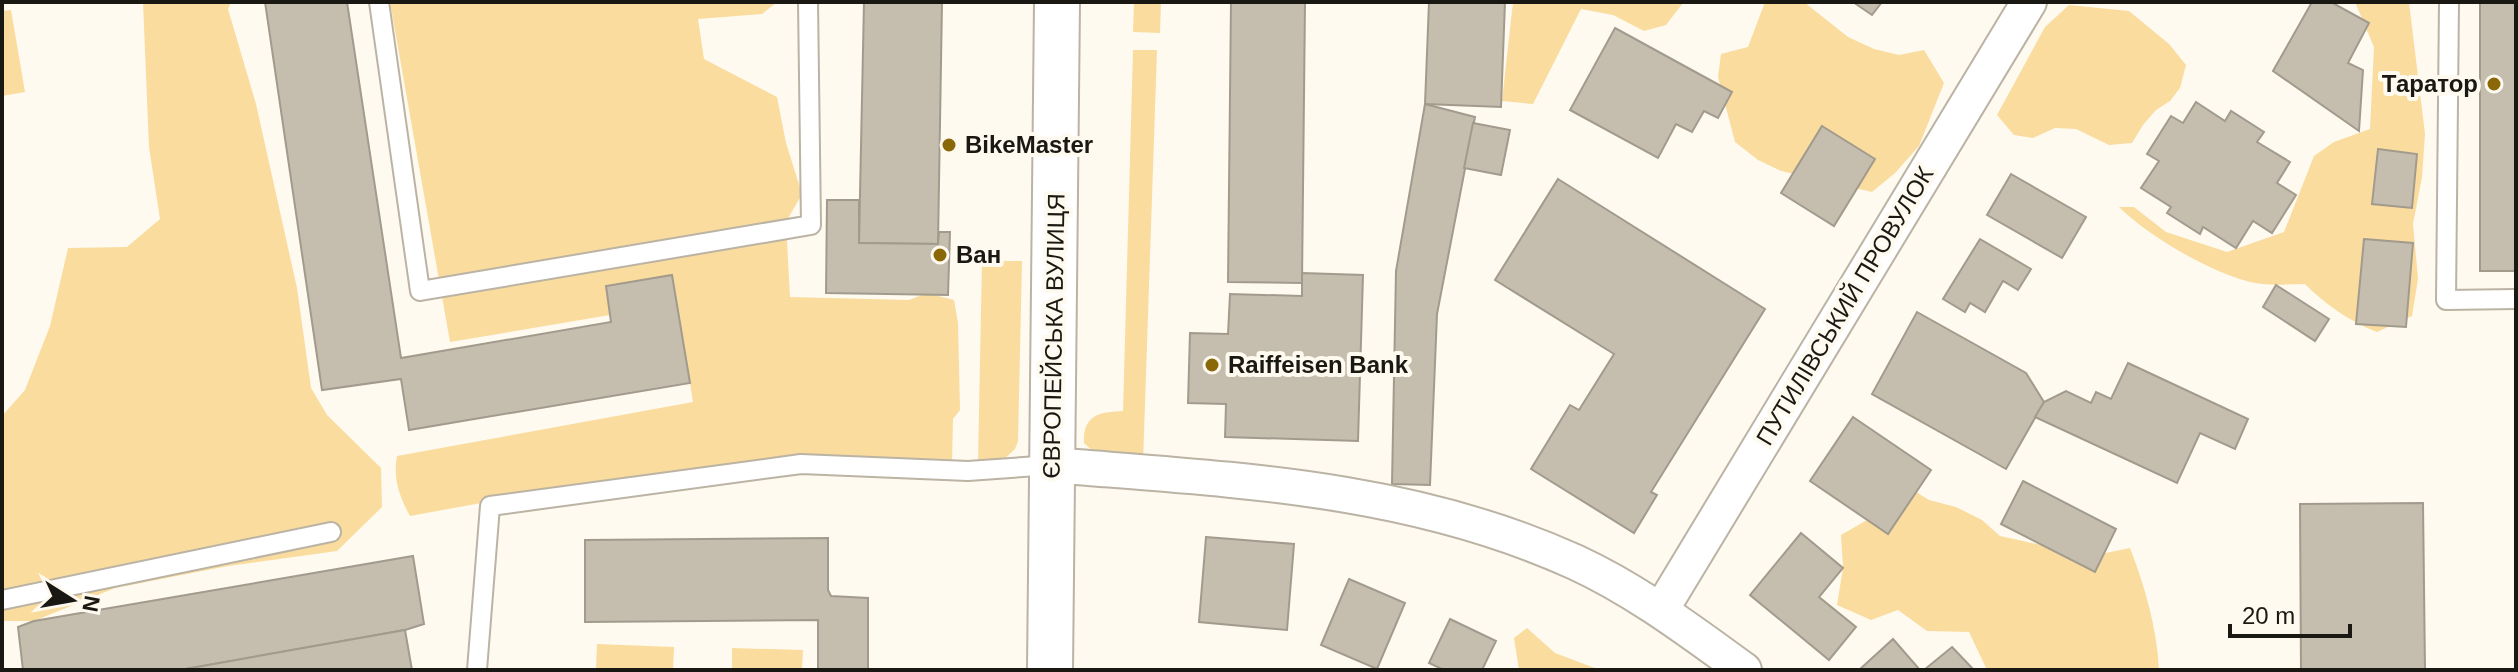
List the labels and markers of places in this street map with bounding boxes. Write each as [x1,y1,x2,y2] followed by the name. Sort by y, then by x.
[2382,70,2478,97] place label: Таратор
[2485,75,2503,93] marker: Таратор
[965,131,1093,158] place label: BikeMaster
[940,136,958,154] marker: BikeMaster
[956,241,1001,268] place label: Ван
[931,246,949,264] marker: Ван
[1228,351,1409,378] place label: Raiffeisen Bank
[1203,356,1221,374] marker: Raiffeisen Bank

